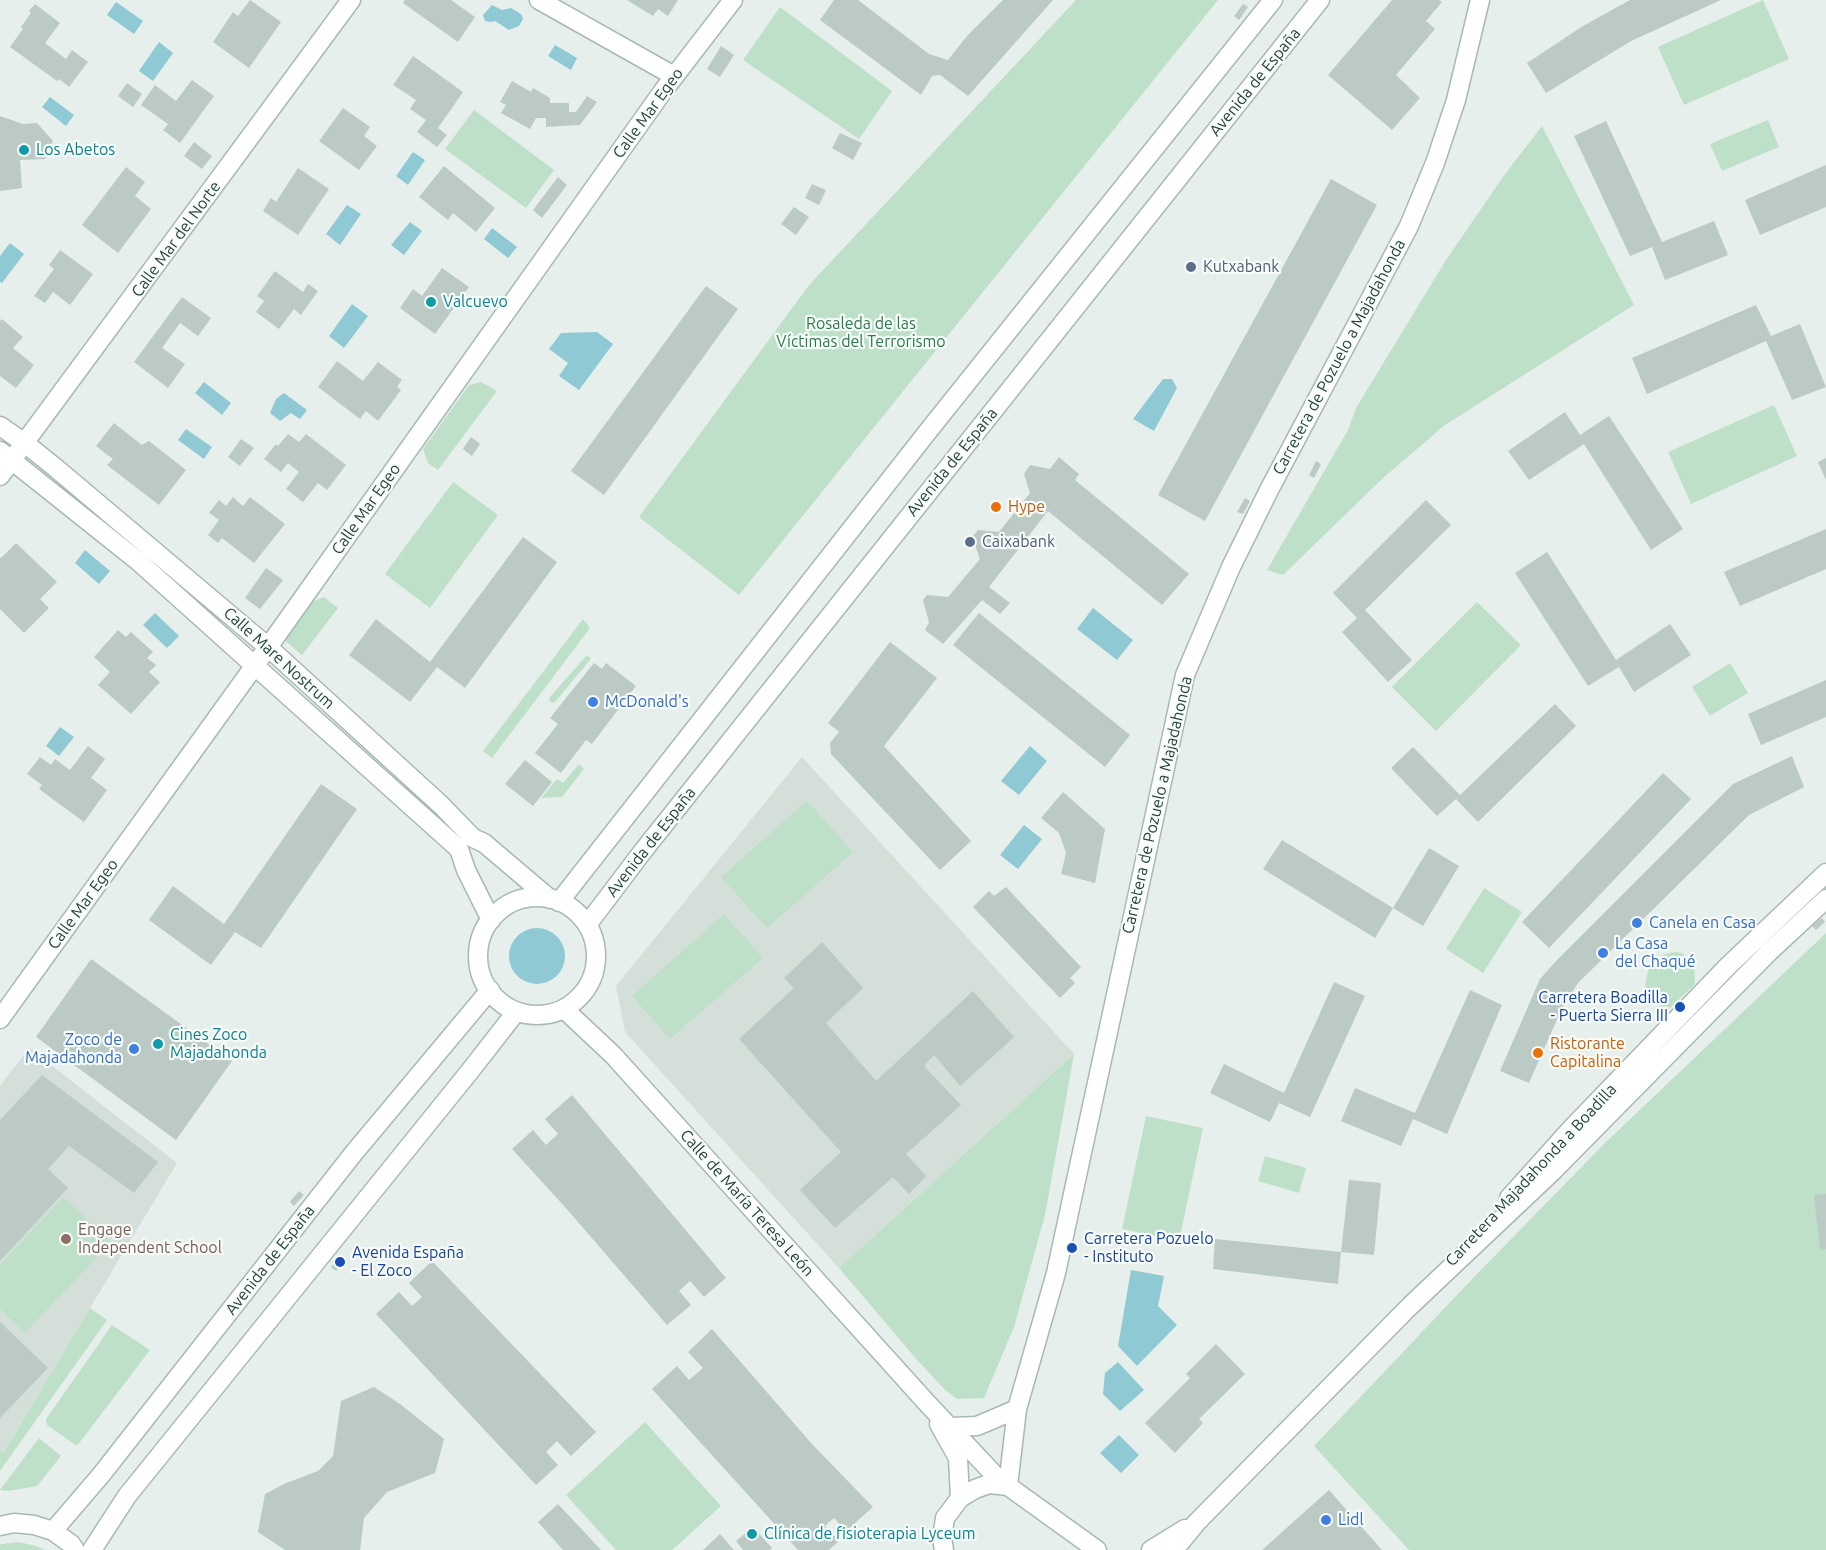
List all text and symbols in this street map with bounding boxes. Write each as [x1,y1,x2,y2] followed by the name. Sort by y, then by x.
[1205,24,1305,140] street label: Avenida de España
[609,64,687,162] street label: Calle Mar Egeo
[36,140,115,160] place label: Los Abetos
[17,143,31,157] marker: Los Abetos
[127,177,225,301] street label: Calle Mar del Norte
[1269,236,1409,478] street label: Carretera de Pozuelo a Majadahonda
[1203,257,1279,277] place label: Kutxabank
[1184,260,1198,274] marker: Kutxabank
[443,292,508,312] place label: Valcuevo
[424,295,438,309] marker: Valcuevo
[776,314,946,352] park label: Rosaleda de las Víctimas del Terrorismo
[902,404,1002,520] street label: Avenida de España
[327,460,405,558] street label: Calle Mar Egeo
[1008,497,1045,517] place label: Hype
[989,500,1003,514] marker: Hype
[982,532,1055,552] place label: Caixabank
[963,535,977,549] marker: Caixabank
[220,603,338,713] street label: Calle Mare Nostrum
[1118,674,1196,936] street label: Carretera de Pozuelo a Majadahonda
[605,692,689,712] place label: McDonald's
[586,695,600,709] marker: McDonald's
[602,783,700,901] street label: Avenida de España
[44,855,122,953] street label: Calle Mar Egeo
[1649,913,1756,933] place label: Canela en Casa
[1630,916,1644,930] marker: Canela en Casa
[1615,934,1696,972] place label: La Casa del Chaqué
[1596,946,1610,960] marker: La Casa del Chaqué
[1538,988,1668,1026] place label: Carretera Boadilla - Puerta Sierra III
[1673,1000,1687,1014] marker: Carretera Boadilla - Puerta Sierra III
[170,1025,267,1063] place label: Cines Zoco Majadahonda
[25,1030,122,1068] place label: Zoco de Majadahonda
[1550,1034,1625,1072] place label: Ristorante Capitalina
[151,1037,165,1051] marker: Cines Zoco Majadahonda
[127,1042,141,1056] marker: Zoco de Majadahonda
[1531,1046,1545,1060] marker: Ristorante Capitalina
[1441,1080,1621,1270] street label: Carretera Majadahonda a Boadilla
[676,1126,818,1280] street label: Calle de María Teresa León
[221,1201,319,1319] street label: Avenida de España
[78,1220,222,1258] place label: Engage Independent School
[1084,1229,1214,1267] place label: Carretera Pozuelo - Instituto
[59,1232,73,1246] marker: Engage Independent School
[1065,1241,1079,1255] marker: Carretera Pozuelo - Instituto
[352,1243,464,1281] place label: Avenida España - El Zoco
[333,1255,347,1269] marker: Avenida España - El Zoco
[1338,1510,1364,1530] place label: Lidl
[1319,1513,1333,1527] marker: Lidl
[764,1524,976,1544] place label: Clínica de fisioterapia Lyceum
[745,1527,759,1541] marker: Clínica de fisioterapia Lyceum

